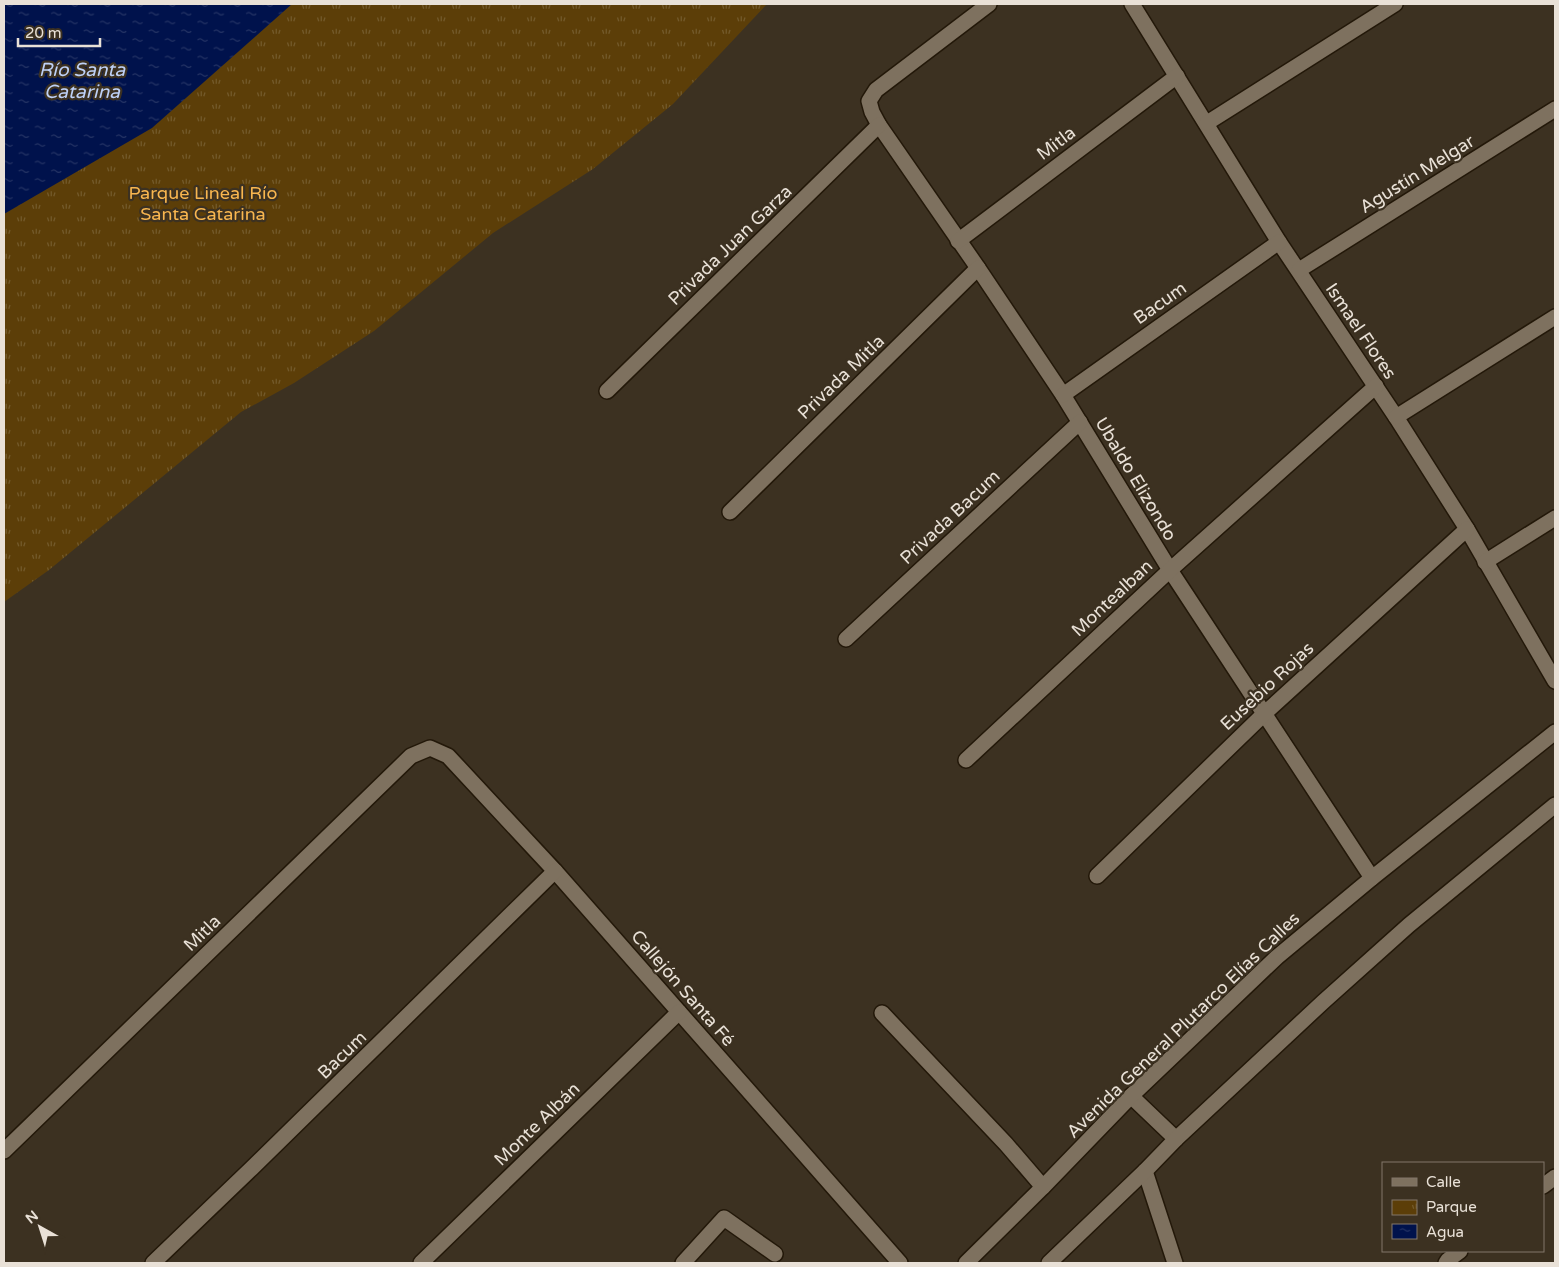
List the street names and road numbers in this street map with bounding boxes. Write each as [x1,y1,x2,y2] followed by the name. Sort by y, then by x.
[1032,121,1080,165] street label: Mitla
[1356,130,1479,218] street label: Agustín Melgar
[663,180,797,310] street label: Privada Juan Garza
[1129,277,1191,329] street label: Bacum
[1321,279,1401,383] street label: Ismael Flores
[793,330,889,424] street label: Privada Mitla
[1091,413,1182,545] street label: Ubaldo Elizondo
[895,465,1005,569] street label: Privada Bacum
[1067,555,1157,641] street label: Montealban
[1216,637,1318,735] street label: Eusebio Rojas
[1062,907,1304,1143] street label: Avenida General Plutarco Elías Calles
[179,910,225,956] street label: Mitla
[626,925,740,1051] street label: Callejón Santa Fé
[313,1026,371,1084] street label: Bacum
[490,1078,584,1170] street label: Monte Albán

